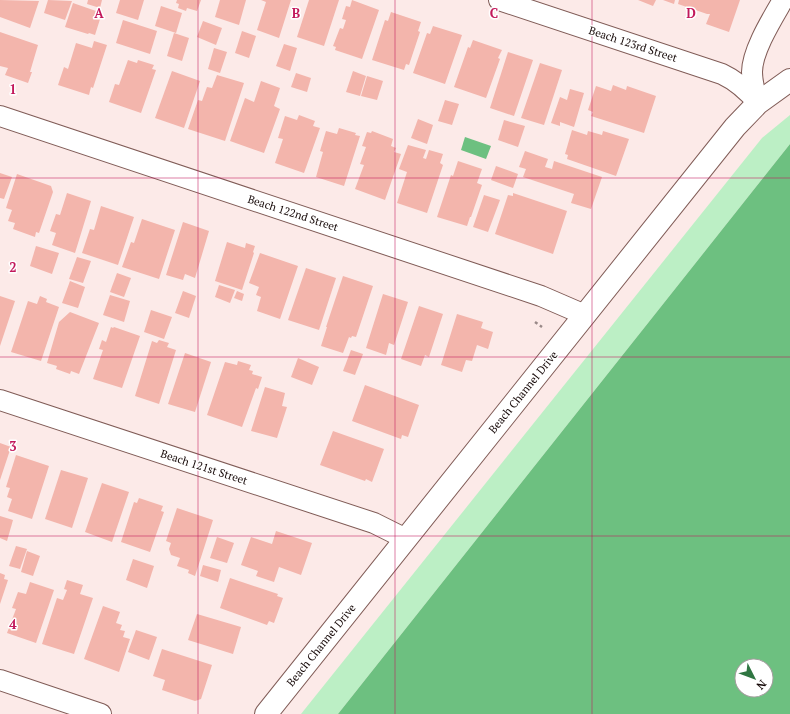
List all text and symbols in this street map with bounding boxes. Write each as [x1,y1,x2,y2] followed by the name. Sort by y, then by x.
[94,4,104,22] text: A
[292,4,300,22] text: B
[490,4,498,22] text: C
[686,4,696,22] text: D
[587,23,679,65] street label: Beach 123rd Street
[9,80,17,98] text: 1
[246,192,340,234] street label: Beach 122nd Street
[9,258,17,276] text: 2
[485,348,561,436] street label: Beach Channel Drive
[9,437,17,455] text: 3
[159,446,249,488] street label: Beach 121st Street
[283,601,359,689] street label: Beach Channel Drive
[9,615,17,633] text: 4
[734,658,774,698] north arrow
[753,677,769,693] text: N

